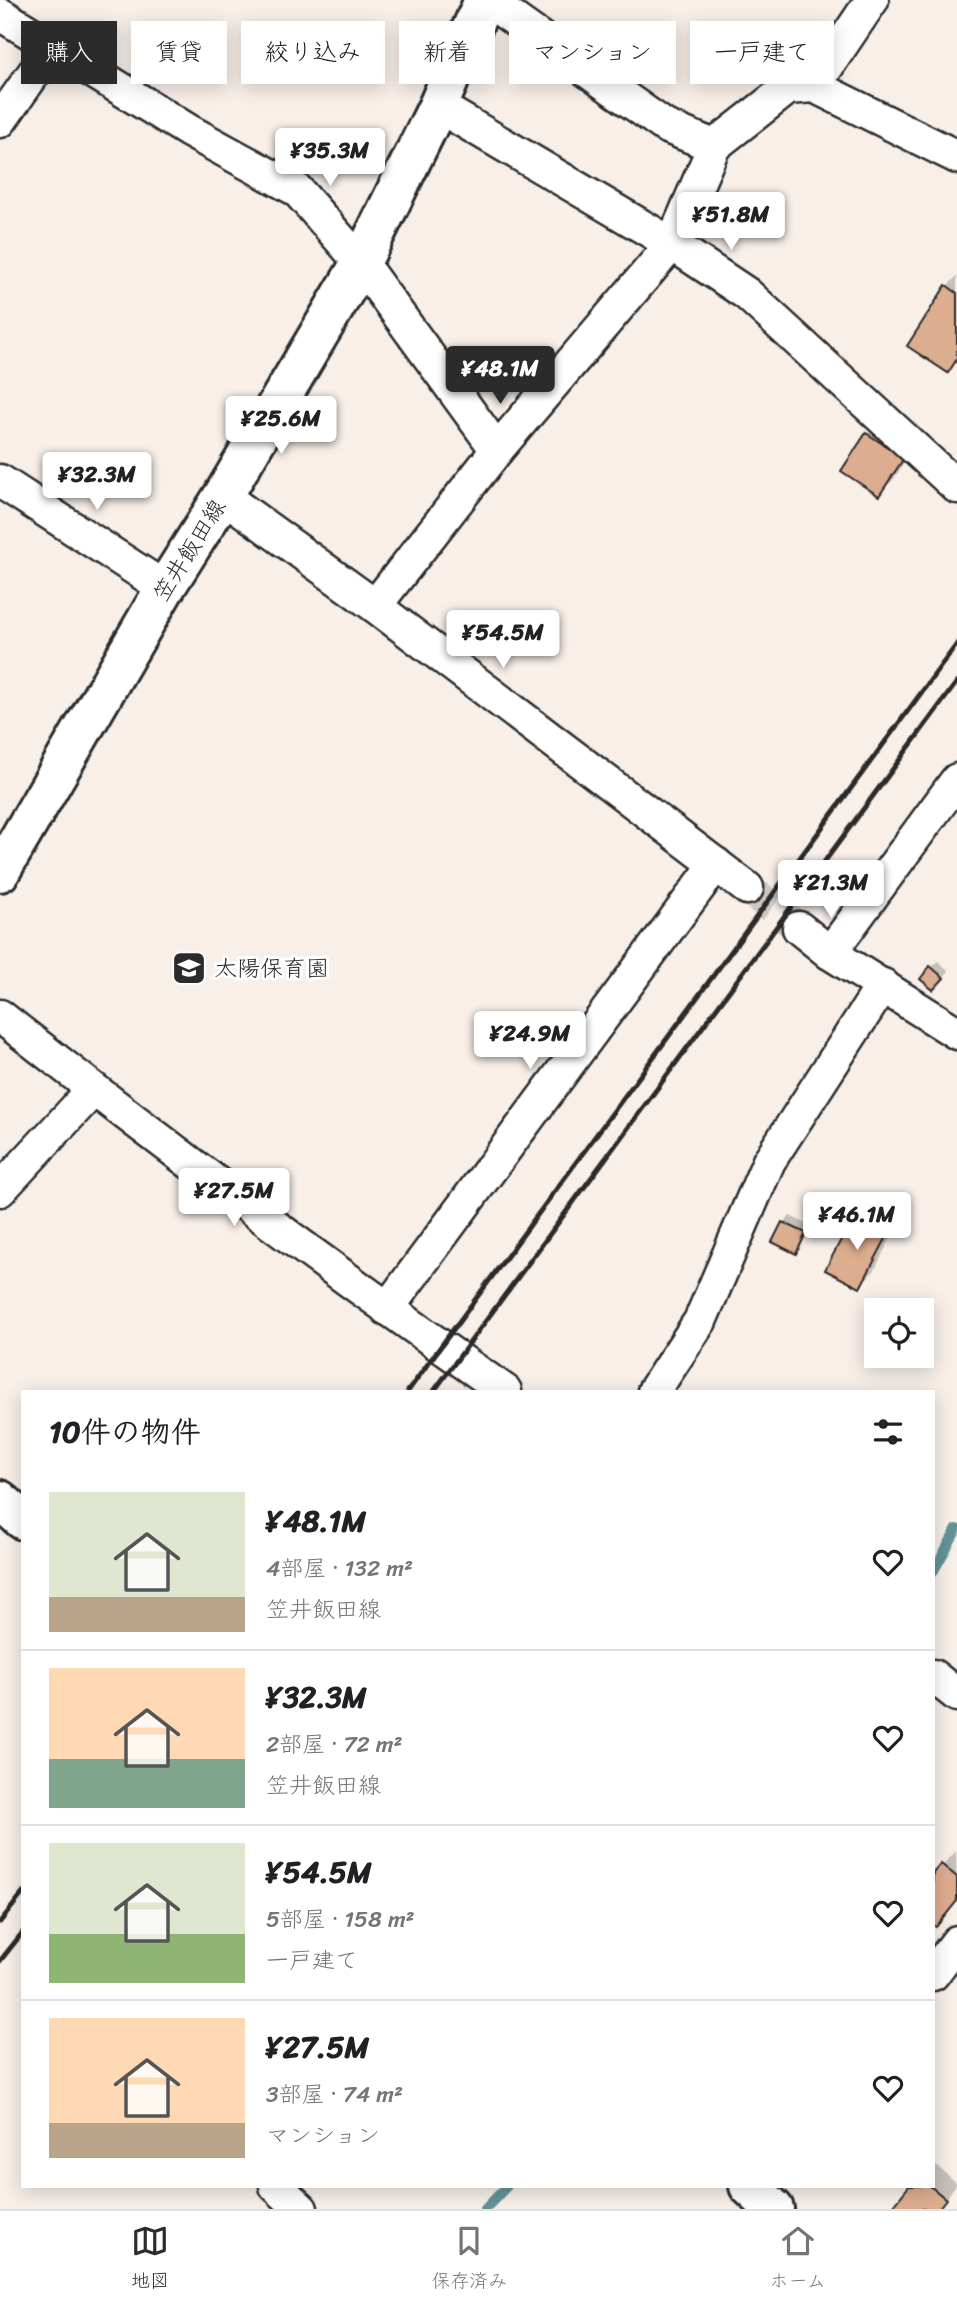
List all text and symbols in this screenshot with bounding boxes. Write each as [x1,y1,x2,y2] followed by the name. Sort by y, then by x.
[21,21,117,84] chip: 購入
[131,21,227,84] chip: 賃貸
[241,21,385,84] chip: 絞り込み
[399,21,495,84] chip: 新着
[509,21,676,84] chip: マンション
[690,21,834,84] chip: 一戸建て
[273,128,387,188] pin: ¥35.3M
[291,130,369,171] text: ¥35.3M
[674,192,788,252] pin: ¥51.8M
[693,194,769,235] text: ¥51.8M
[443,346,557,406] pin: ¥48.1M
[462,348,538,389] text: ¥48.1M
[224,396,338,456] pin: ¥25.6M
[242,398,320,439] text: ¥25.6M
[40,452,154,512] pin: ¥32.3M
[58,454,136,495] text: ¥32.3M
[142,491,237,610] street label: 笠井飯田線
[446,610,560,670] pin: ¥54.5M
[463,612,543,653] text: ¥54.5M
[774,860,888,920] pin: ¥21.3M
[794,862,868,903] text: ¥21.3M
[214,948,329,989] place label: 太陽保育園
[170,949,208,987] school or university icon: 太陽保育園
[473,1012,587,1071] pin: ¥24.9M
[490,1013,570,1054] text: ¥24.9M
[177,1168,291,1228] pin: ¥27.5M
[195,1170,273,1211] text: ¥27.5M
[800,1192,914,1252] pin: ¥46.1M
[819,1194,895,1235] text: ¥46.1M
[864,1298,934,1368] map controls
[864,1298,934,1368] button: locate
[49,1405,201,1459] text: 10件の物件
[869,1413,907,1451] icon: filters
[266,1494,366,1548] text: ¥48.1M
[105,1520,189,1604] icon: home
[869,1543,907,1581] icon: heart
[266,1548,413,1589] text: 4部屋 · 132 m²
[266,1589,381,1630] text: 笠井飯田線
[266,1670,366,1724] text: ¥32.3M
[105,1696,189,1780] icon: home
[869,1719,907,1757] icon: heart
[266,1724,402,1765] text: 2部屋 · 72 m²
[266,1765,381,1806] text: 笠井飯田線
[266,1845,372,1899] text: ¥54.5M
[105,1871,189,1955] icon: home
[869,1894,907,1932] icon: heart
[266,1899,415,1940] text: 5部屋 · 158 m²
[266,1940,358,1981] text: 一戸建て
[266,2020,369,2074] text: ¥27.5M
[105,2046,189,2130] icon: home
[869,2069,907,2107] icon: heart
[266,2074,403,2115] text: 3部屋 · 74 m²
[266,2115,380,2156] text: マンション
[131,2222,169,2297] tab: 地図
[431,2222,507,2297] tab: 保存済み
[770,2222,826,2297] tab: ホーム

